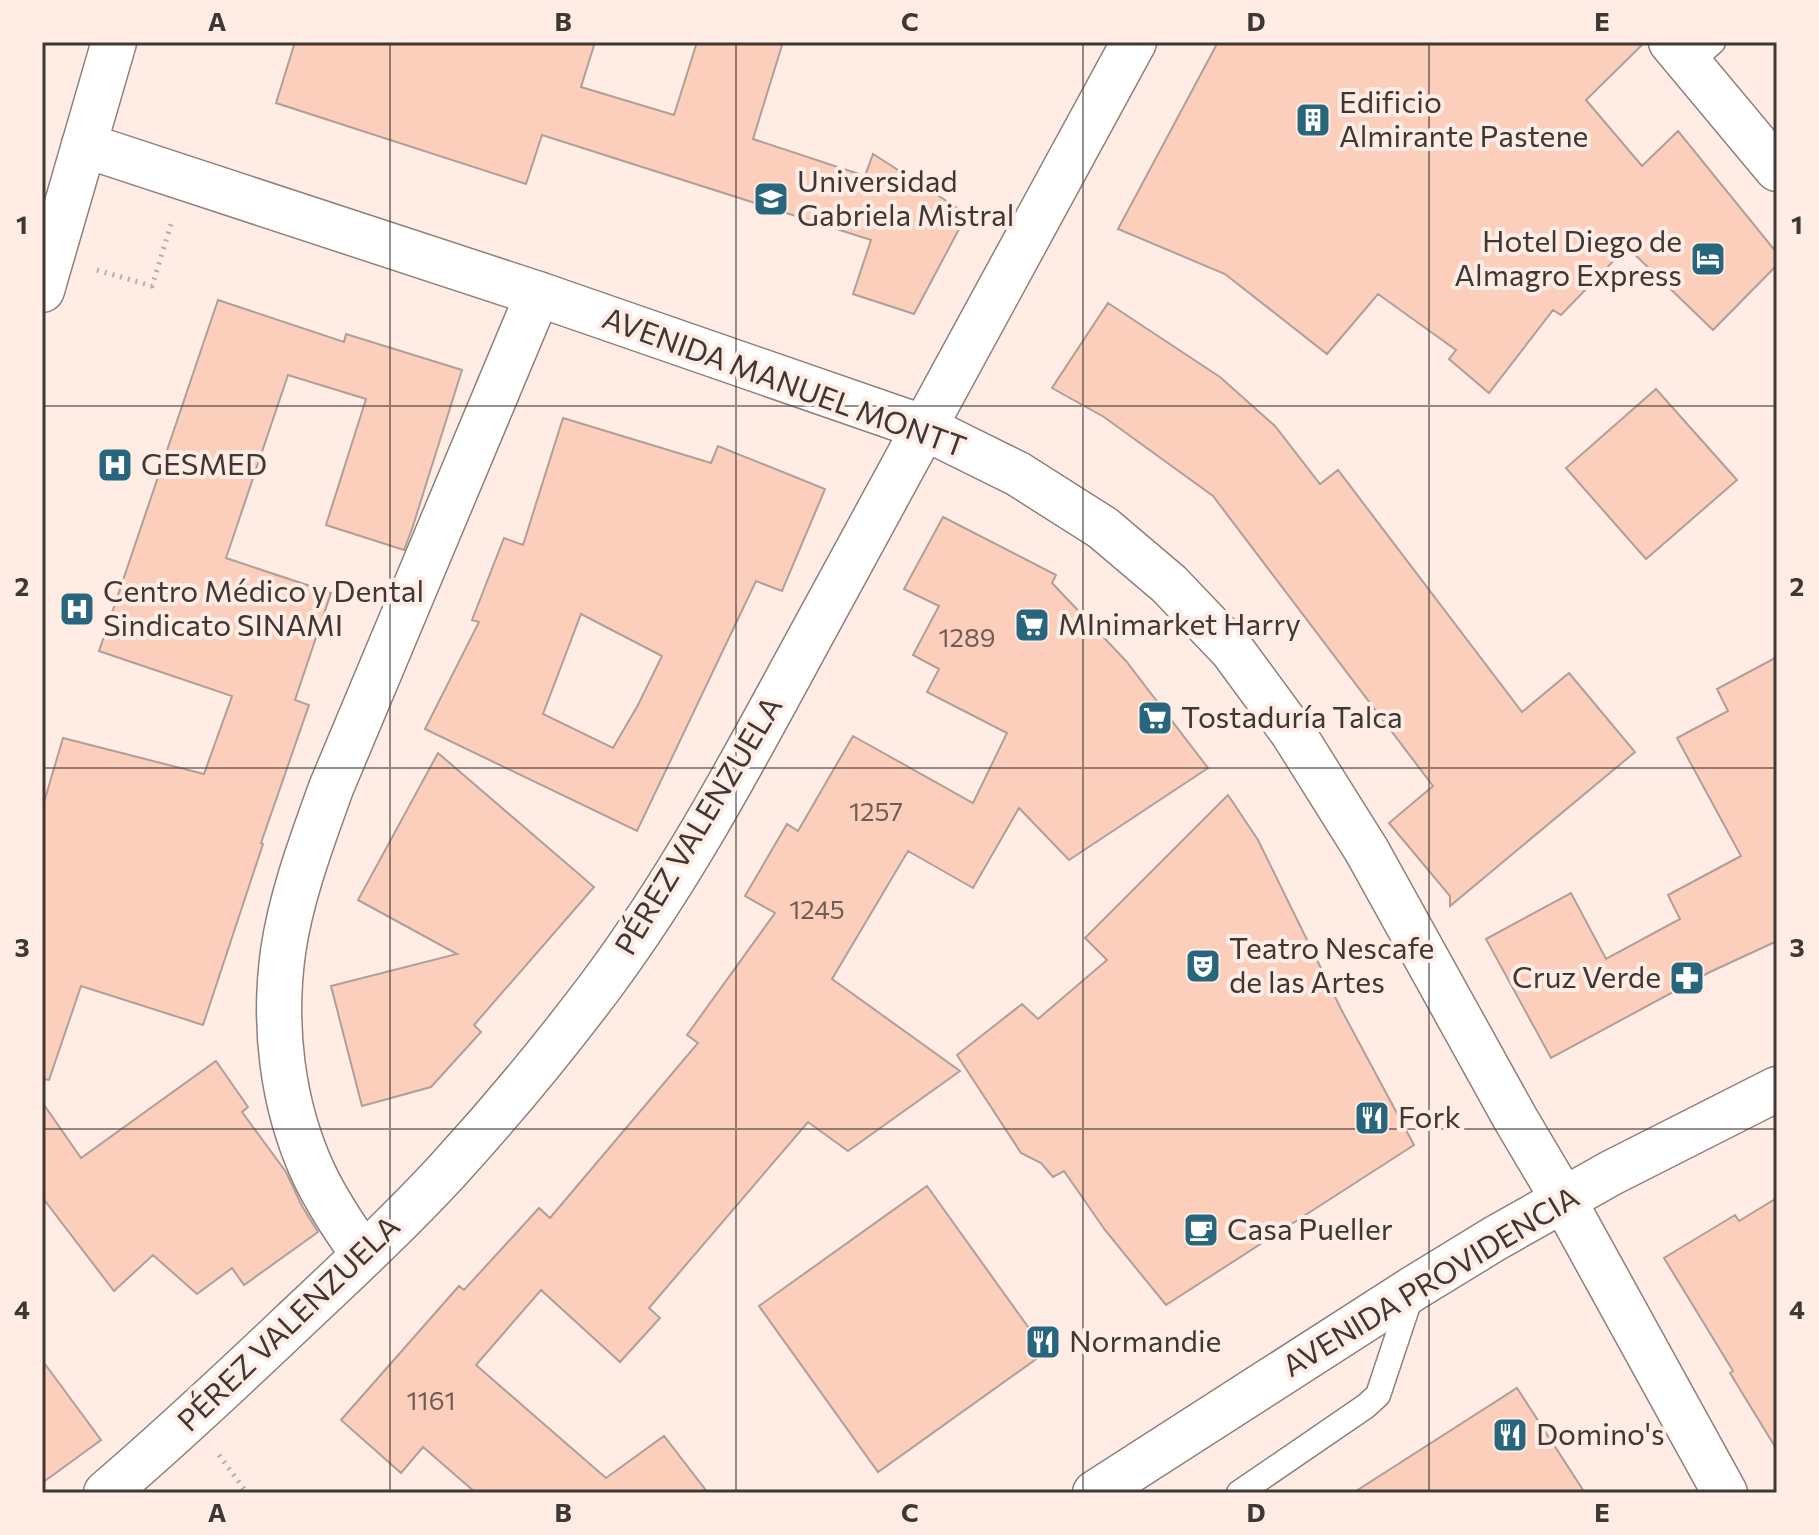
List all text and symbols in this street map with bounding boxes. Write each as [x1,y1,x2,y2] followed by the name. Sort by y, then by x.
[208,5,227,36] text: A
[554,5,572,36] text: B
[901,5,919,36] text: C
[1246,5,1266,36] text: D
[1594,5,1610,36] text: E
[1339,82,1588,153] place label: Edificio Almirante Pastene
[1294,101,1332,139] building icon: Edificio Almirante Pastene
[797,161,1014,232] place label: Universidad Gabriela Mistral
[752,180,790,218] school or university icon: Universidad Gabriela Mistral
[16,208,28,239] text: 1
[1791,208,1803,239] text: 1
[1454,221,1682,292] place label: Hotel Diego de Almagro Express
[1689,240,1727,278] hotel icon: Hotel Diego de Almagro Express
[598,298,972,464] street label: AVENIDA MANUEL MONTT
[141,444,267,481] place label: GESMED
[96,446,134,484] hospital icon: GESMED
[15,570,29,601] text: 2
[1790,570,1804,601] text: 2
[103,571,424,642] place label: Centro Médico y Dental Sindicato SINAMI
[58,590,96,628] hospital icon: Centro Médico y Dental Sindicato SINAMI
[1058,604,1301,641] place label: MInimarket Harry
[1013,606,1051,644] supermarket icon: MInimarket Harry
[938,621,996,652] house number: 1289
[605,689,789,961] street label: PÉREZ VALENZUELA
[1181,697,1403,734] place label: Tostaduría Talca
[1136,699,1174,737] supermarket icon: Tostaduría Talca
[849,795,903,826] house number: 1257
[789,893,845,924] house number: 1245
[1229,928,1434,999] place label: Teatro Nescafe de las Artes
[14,931,30,962] text: 3
[1789,931,1805,962] text: 3
[1184,947,1222,985] theatre icon: Teatro Nescafe de las Artes
[1512,957,1661,994] place label: Cruz Verde
[1668,959,1706,997] pharmacy icon: Cruz Verde
[1398,1097,1461,1134] place label: Fork
[1353,1099,1391,1137] restaurant icon: Fork
[1275,1177,1585,1383] street label: AVENIDA PROVIDENCIA
[168,1206,406,1438] street label: PÉREZ VALENZUELA
[1227,1209,1393,1246] place label: Casa Pueller
[1182,1211,1220,1249] cafe icon: Casa Pueller
[14,1293,30,1324] text: 4
[1789,1293,1805,1324] text: 4
[1069,1321,1221,1358] place label: Normandie
[1024,1323,1062,1361] restaurant icon: Normandie
[406,1384,456,1415] house number: 1161
[1536,1414,1665,1451] place label: Domino's
[1491,1416,1529,1454] restaurant icon: Domino's
[208,1496,227,1527] text: A
[554,1496,572,1527] text: B
[901,1496,919,1527] text: C
[1246,1496,1266,1527] text: D
[1594,1496,1610,1527] text: E

